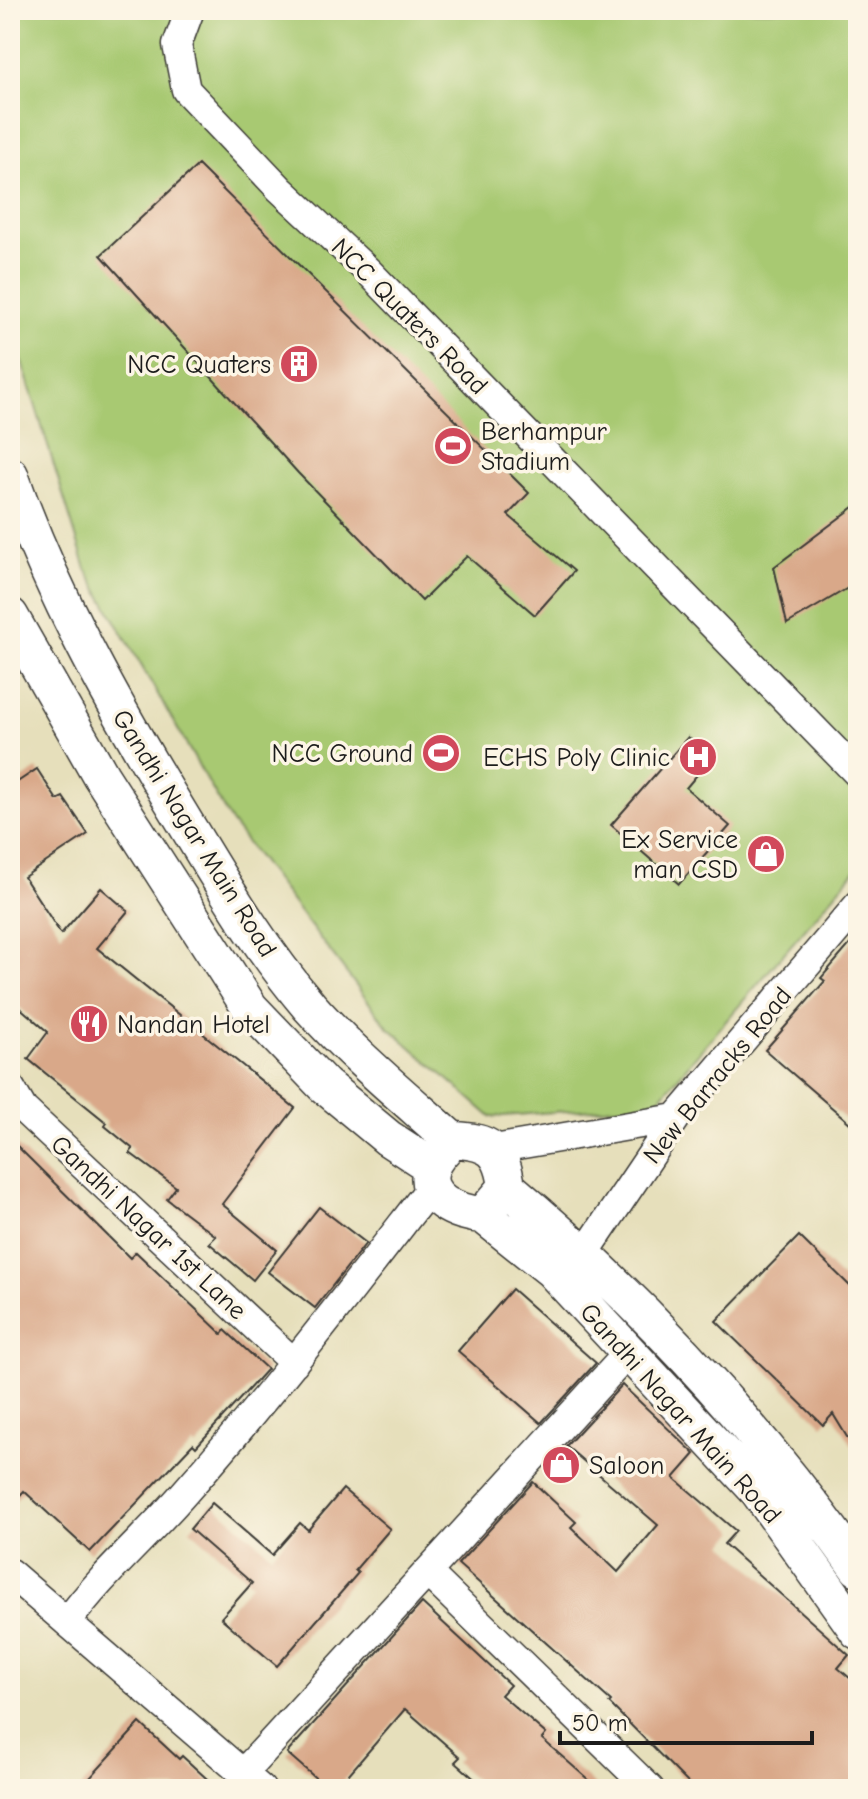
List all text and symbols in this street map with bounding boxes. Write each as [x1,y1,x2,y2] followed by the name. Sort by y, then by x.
[325,232,494,401] street label: NCC Quaters Road
[278,343,320,385] building icon: NCC Quaters
[127,350,271,380] place label: NCC Quaters
[481,417,607,477] place label: Berhampur Stadium
[432,425,474,467] sports icon: Berhampur Stadium
[106,704,283,963] street label: Gandhi Nagar Main Road
[420,732,462,774] sports icon: NCC Ground
[677,736,719,778] hospital icon: ECHS Poly Clinic
[272,739,413,769] place label: NCC Ground
[483,743,670,773] place label: ECHS Poly Clinic
[621,825,738,885] place label: Ex Service man CSD
[745,833,787,875] shop icon: Ex Service man CSD
[637,981,798,1170] street label: New Barracks Road
[68,1003,110,1045] restaurant icon: Nandan Hotel
[117,1010,270,1040] place label: Nandan Hotel
[44,1129,252,1326] street label: Gandhi Nagar 1st Lane
[574,1297,787,1530] street label: Gandhi Nagar Main Road
[540,1444,582,1486] shop icon: Saloon
[589,1451,664,1481] place label: Saloon
[560,1695,812,1745] scale bar
[572,1709,628,1737] text: 50 m

